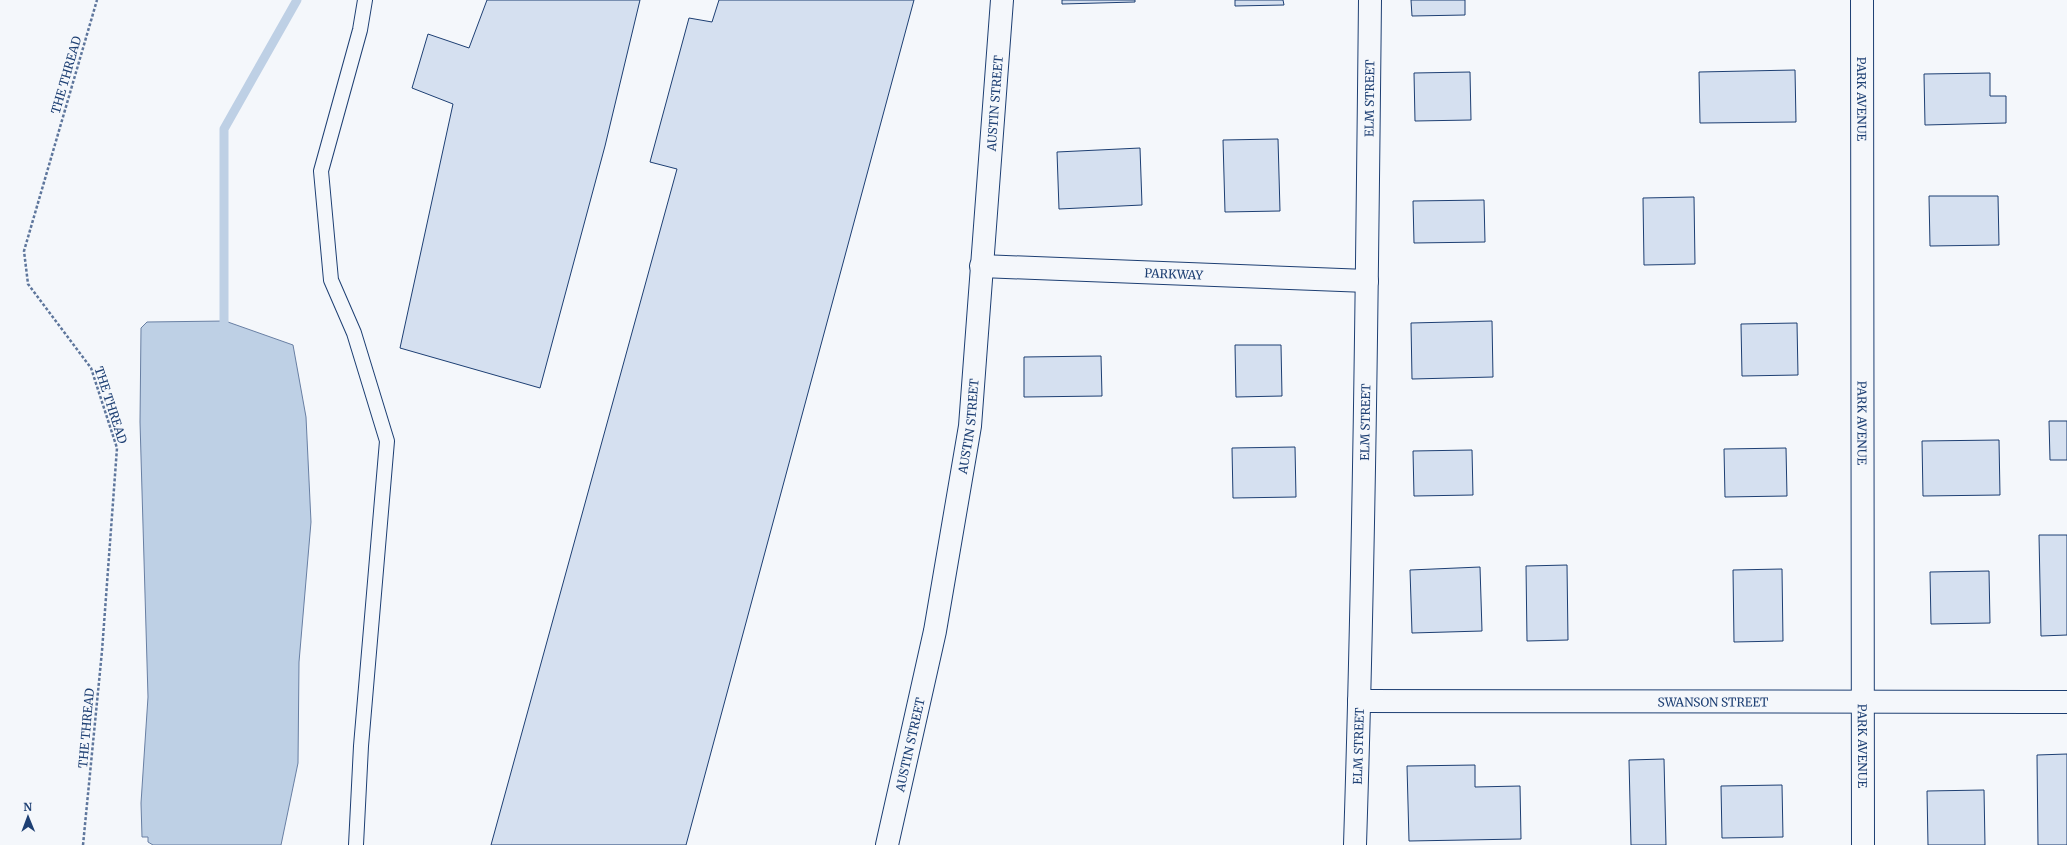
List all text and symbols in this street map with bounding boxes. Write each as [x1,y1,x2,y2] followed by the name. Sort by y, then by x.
[48,34,84,116] street label: THE THREAD
[983,54,1005,153] street label: AUSTIN STREET
[1855,57,1870,142] street label: PARK AVENUE
[1361,59,1377,137] street label: ELM STREET
[1144,265,1204,282] street label: PARKWAY
[91,364,131,446] street label: THE THREAD
[954,377,981,476] street label: AUSTIN STREET
[1855,381,1870,466] street label: PARK AVENUE
[1357,383,1373,461] street label: ELM STREET
[75,687,97,769] street label: THE THREAD
[1658,694,1769,709] street label: SWANSON STREET
[892,695,928,794] street label: AUSTIN STREET
[1855,704,1870,789] street label: PARK AVENUE
[1349,707,1366,785] street label: ELM STREET
[8,797,48,837] north arrow
[23,800,33,814] text: N

